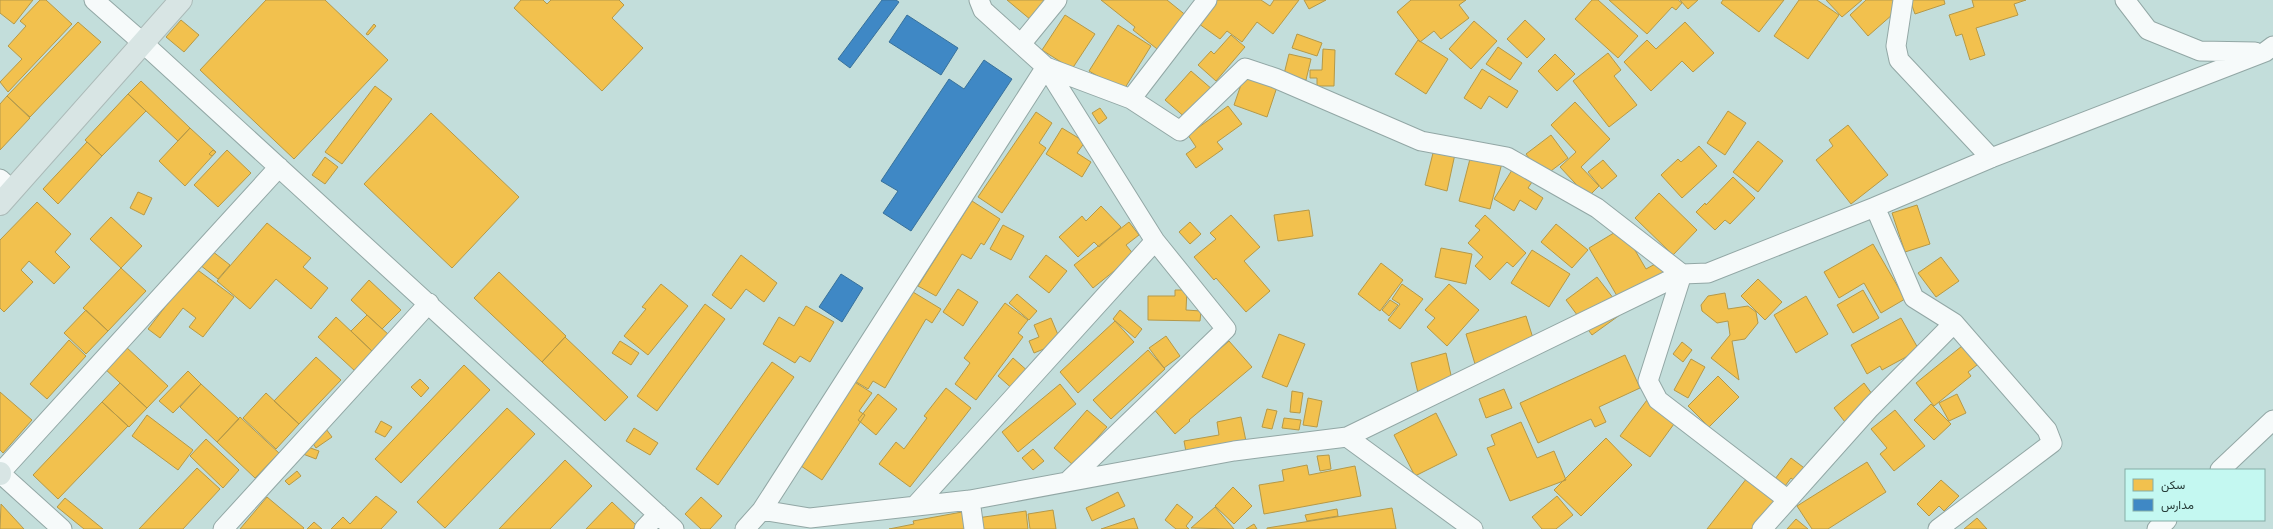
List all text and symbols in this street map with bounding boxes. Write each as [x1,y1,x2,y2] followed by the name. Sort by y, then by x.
[2125,469,2265,521] legend
[2161,476,2185,493] text: سكن
[2161,496,2194,513] text: مدارس

